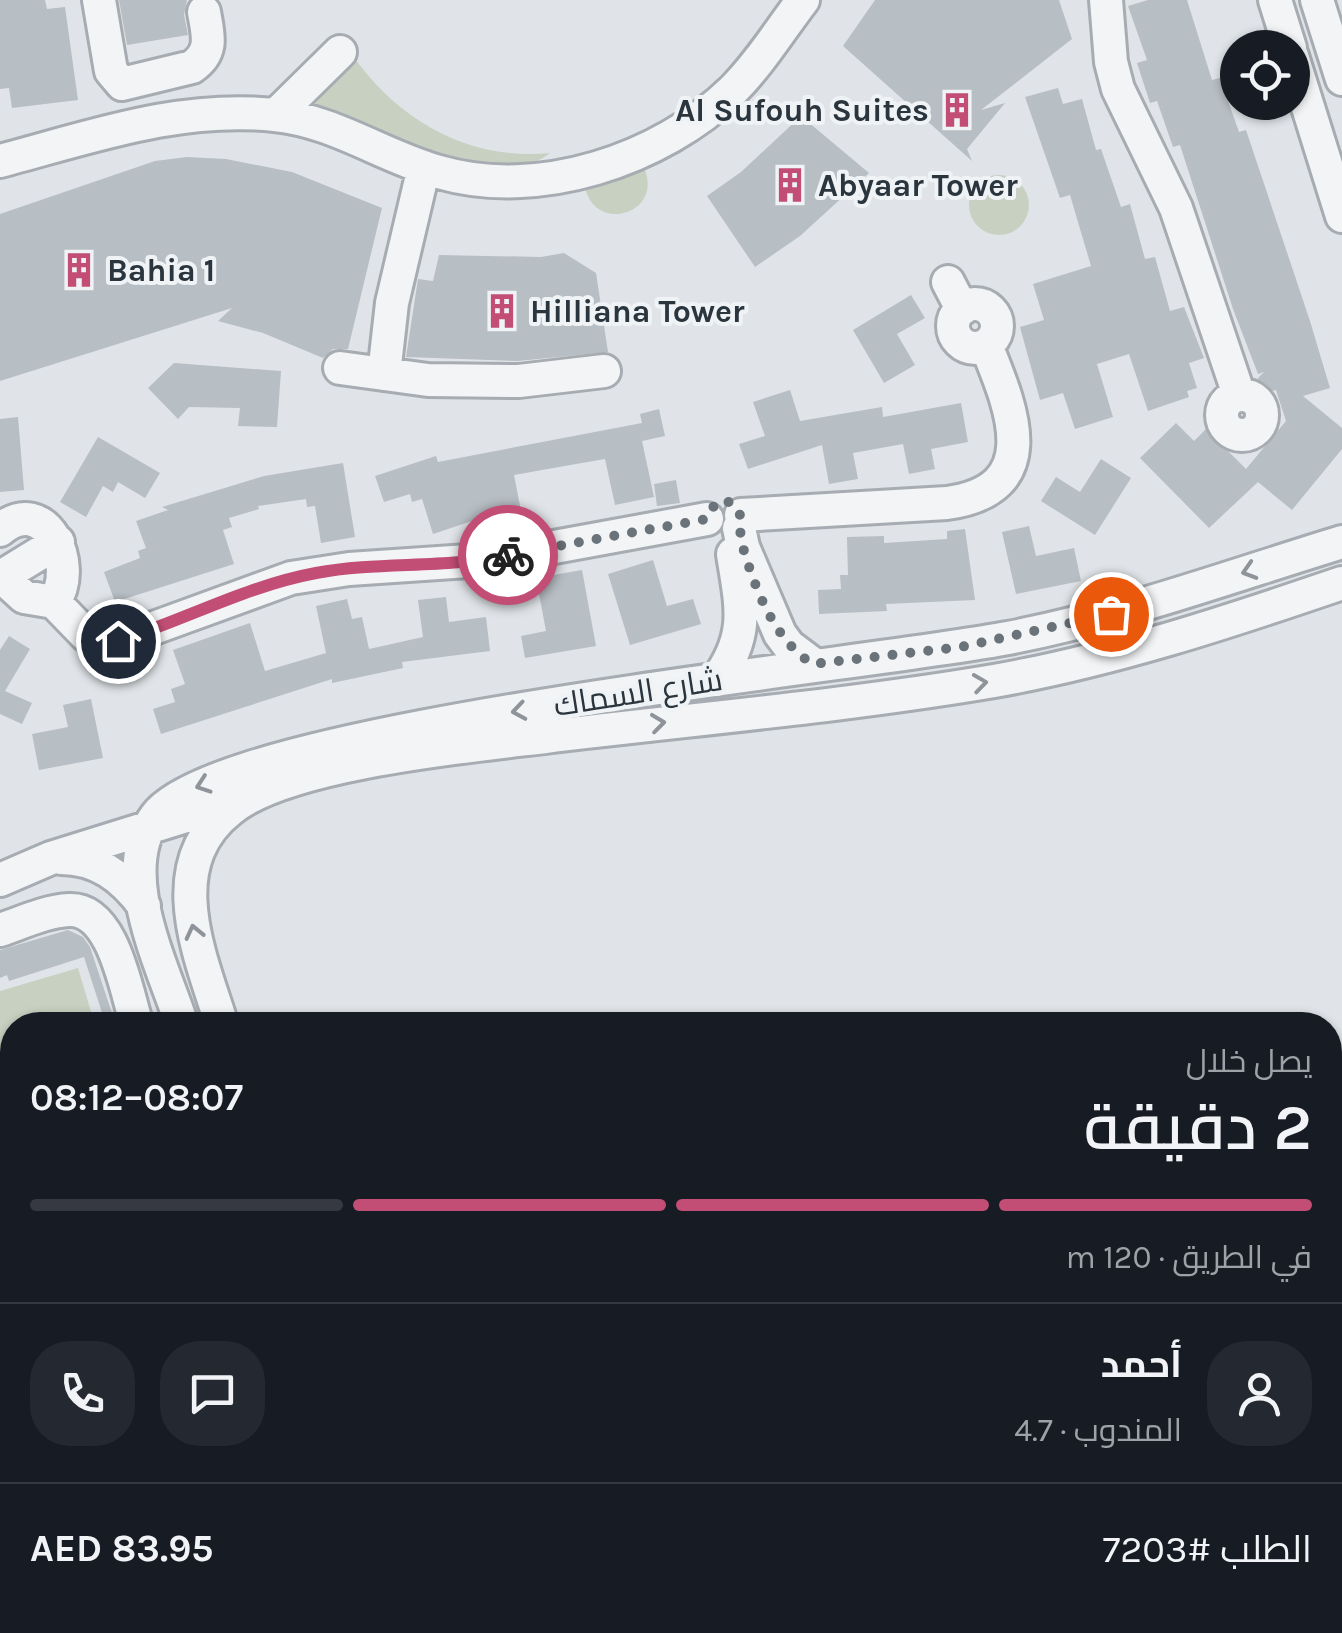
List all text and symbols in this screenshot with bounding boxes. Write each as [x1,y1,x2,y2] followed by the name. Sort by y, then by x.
[1220,30,1310,120] map controls
[1220,30,1310,120] button: locate
[938,91,976,129] building icon: Al Sufouh Suites
[675,92,929,129] place label: Al Sufouh Suites
[771,166,809,204] building icon: Abyaar Tower
[818,167,1018,204] place label: Abyaar Tower
[60,251,98,289] building icon: Bahia 1
[107,252,215,289] place label: Bahia 1
[483,292,521,330] building icon: Hilliana Tower
[530,293,745,330] place label: Hilliana Tower
[458,505,558,605] courier
[481,528,536,583] icon: bike
[1241,559,1258,580] one-way arrow
[1069,572,1154,657] pin
[1084,587,1139,642] icon: bag
[76,599,161,684] pin
[91,614,146,669] icon: home
[551,661,726,727] street label: شارع السماك
[972,673,989,694] one-way arrow
[510,700,527,721] one-way arrow
[650,713,666,734] one-way arrow
[195,773,212,793] one-way arrow
[185,924,206,941] one-way arrow
[1186,1043,1312,1080] text: يصل خلال
[30,1075,243,1120] text: 08:07–08:12
[1084,1089,1312,1165] text: 2 دقيقة
[1066,1239,1312,1276] text: في الطريق · 120 m
[30,1341,135,1446] button: phone
[160,1341,265,1446] button: chat
[1207,1341,1312,1446] button: person
[1101,1342,1182,1387] text: أحمد
[1014,1412,1182,1449] text: المندوب · 4.7
[30,1526,213,1571] text: AED 83.95
[1103,1527,1312,1572] text: الطلب #7203

